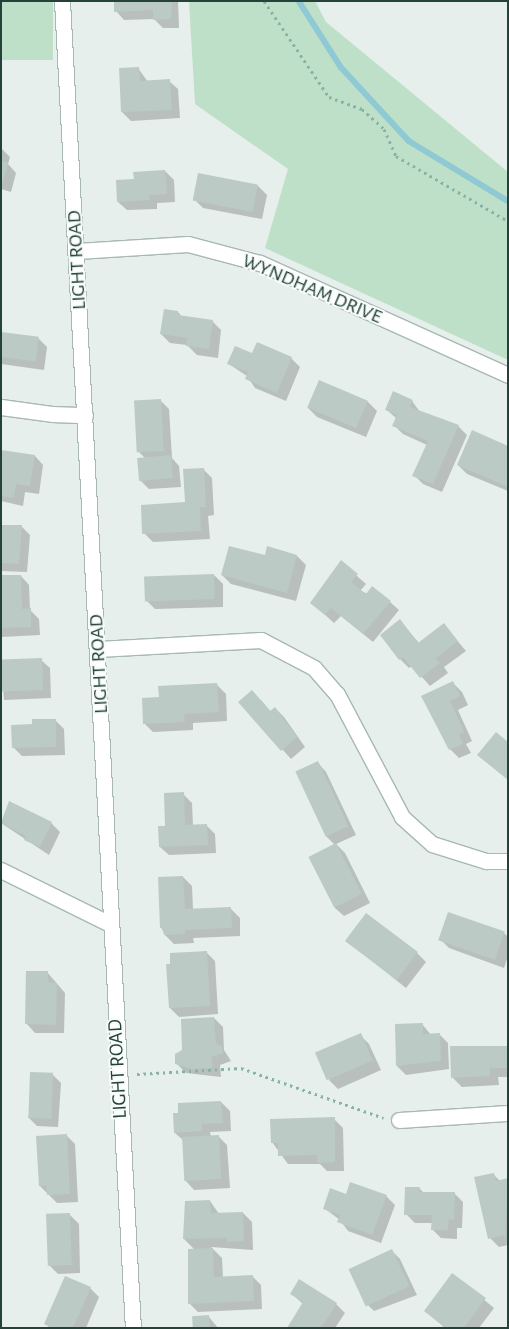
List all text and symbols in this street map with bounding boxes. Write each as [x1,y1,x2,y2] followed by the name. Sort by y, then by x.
[62,210,92,310] street label: LIGHT ROAD
[239,249,385,329] street label: WYNDHAM DRIVE
[84,614,114,714] street label: LIGHT ROAD
[103,1019,133,1119] street label: LIGHT ROAD

